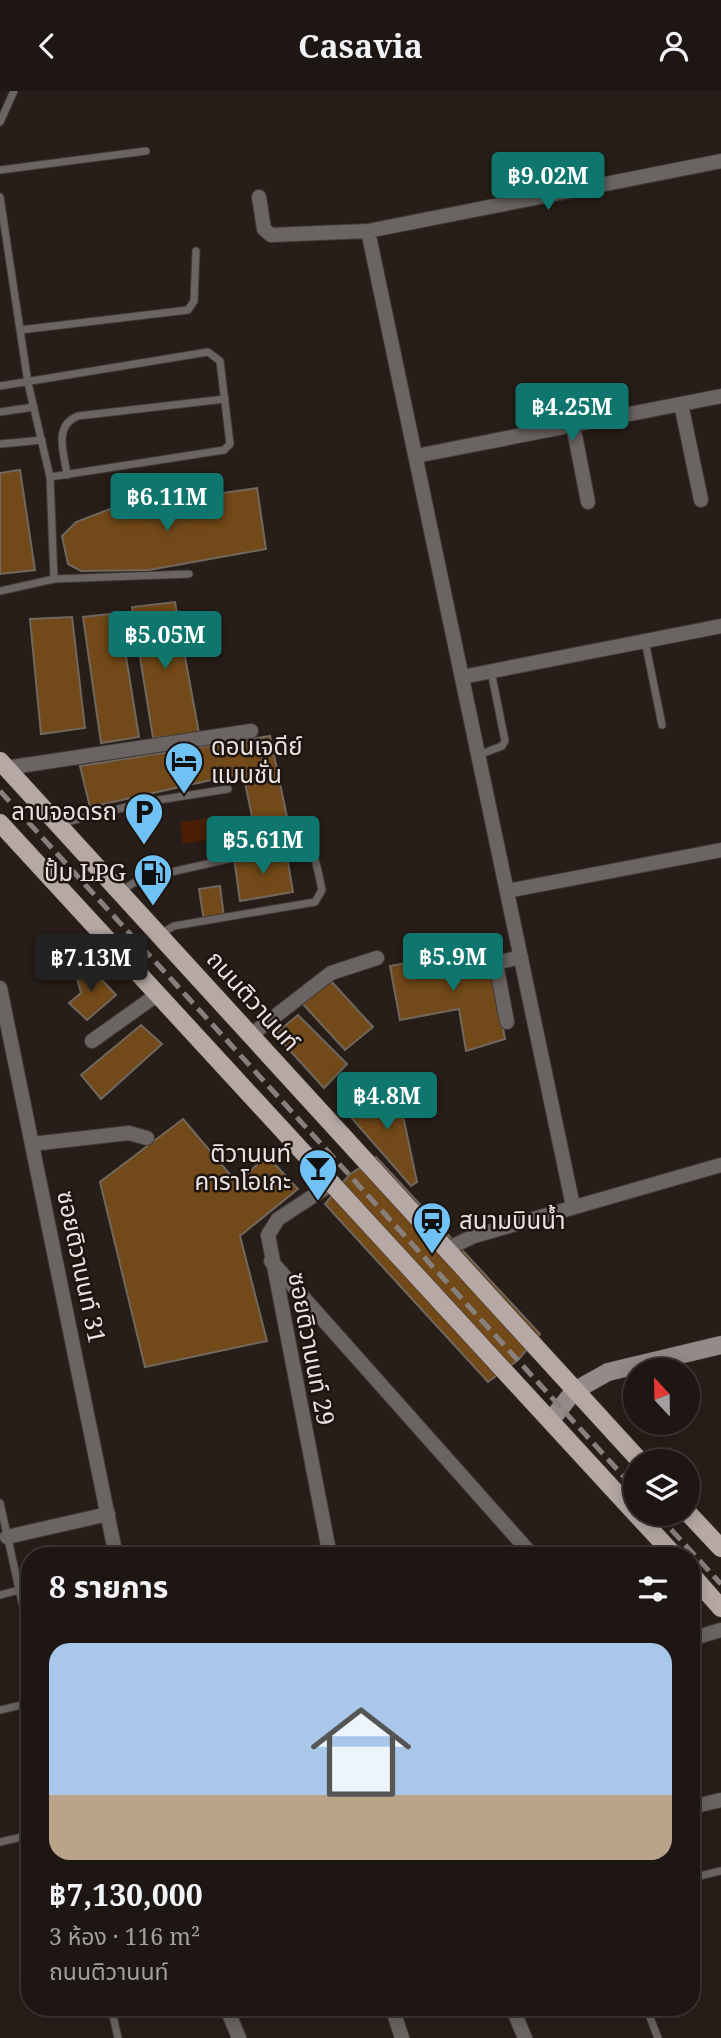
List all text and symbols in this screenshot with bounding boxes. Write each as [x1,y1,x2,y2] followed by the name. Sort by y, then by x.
[298,24,423,67] text: Casavia
[28,27,66,65] icon: back
[655,27,693,65] icon: person
[491,152,605,212] pin: ฿9.02M
[507,159,589,191] text: ฿9.02M
[515,383,629,443] pin: ฿4.25M
[531,390,613,422] text: ฿4.25M
[110,473,224,533] pin: ฿6.11M
[126,480,208,512] text: ฿6.11M
[108,611,222,671] pin: ฿5.05M
[124,618,206,650] text: ฿5.05M
[211,729,303,790] place label: ดอนเจดีย์ แมนชั่น
[163,740,205,795] hotel icon: ดอนเจดีย์ แมนชั่น
[123,791,165,846] parking icon: ลานจอดรถ
[11,794,117,827] place label: ลานจอดรถ
[206,817,320,876] pin: ฿5.61M
[222,823,304,855] text: ฿5.61M
[132,852,174,907] fuel station icon: ปั้ม LPG
[44,855,126,888] place label: ปั้ม LPG
[404,933,502,993] pin: ฿5.9M
[34,935,148,994] pin: ฿7.13M
[419,940,487,972] text: ฿5.9M
[50,941,132,973] text: ฿7.13M
[200,943,308,1057] street label: ถนนติวานนท์
[338,1073,436,1132] pin: ฿4.8M
[353,1079,421,1111] text: ฿4.8M
[195,1136,291,1197] place label: ติวานนท์ คาราโอเกะ
[297,1147,339,1202] bar icon: ติวานนท์ คาราโอเกะ
[50,1187,115,1346] street label: ซอยติวานนท์ 31
[411,1200,453,1255] station icon: สนามบินน้ำ
[459,1203,566,1236] place label: สนามบินน้ำ
[281,1269,343,1428] street label: ซอยติวานนท์ 29
[623,1358,700,1435] north arrow
[623,1358,700,1526] map controls
[623,1449,700,1526] button: layers
[49,1566,168,1607] text: 8 รายการ
[634,1570,672,1608] icon: filters
[298,1689,424,1815] icon: home
[49,1874,203,1915] text: ฿7,130,000
[49,1920,200,1952] text: 3 ห้อง · 116 m²
[49,1955,169,1987] text: ถนนติวานนท์

